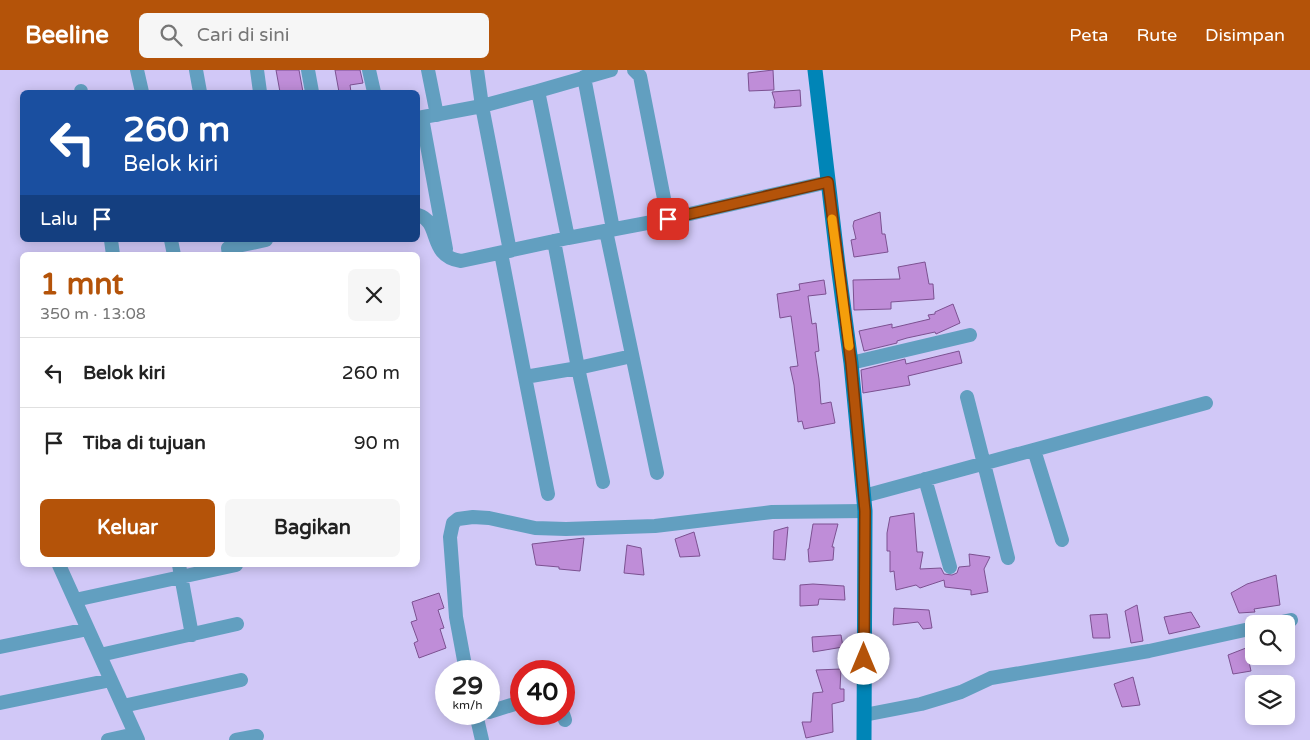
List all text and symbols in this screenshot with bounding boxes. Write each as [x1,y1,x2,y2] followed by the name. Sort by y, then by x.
[139,13,489,58] search box
[25,21,109,50] text: Beeline
[157,21,185,49] icon: search
[197,24,290,46] text: Cari di sini
[1069,24,1108,46] text: Peta
[1136,24,1177,46] text: Rute
[1205,24,1285,46] text: Disimpan
[123,109,230,151] text: 260 m
[40,110,105,175] icon: left
[123,151,219,177] text: Belok kiri
[647,198,689,240] pin
[88,205,116,233] icon: arrive
[654,205,682,233] icon: arrive
[40,208,78,230] text: Lalu
[40,266,124,303] text: 1 mnt
[348,269,400,321] button: close
[40,304,146,324] text: 350 m · 13:08
[40,359,68,387] icon: left
[83,362,166,384] text: Belok kiri
[342,362,400,384] text: 260 m
[40,429,68,457] icon: arrive
[83,432,206,454] text: Tiba di tujuan
[354,432,400,454] text: 90 m
[40,499,215,557] button: Keluar
[225,499,400,557] button: Bagikan
[1245,615,1295,725] map controls
[1245,615,1295,665] button: search
[837,632,889,684] position arrow
[510,660,575,725] speed limit sign: 40
[452,671,483,701] text: 29
[1245,675,1295,725] button: layers
[452,698,483,712] text: km/h

